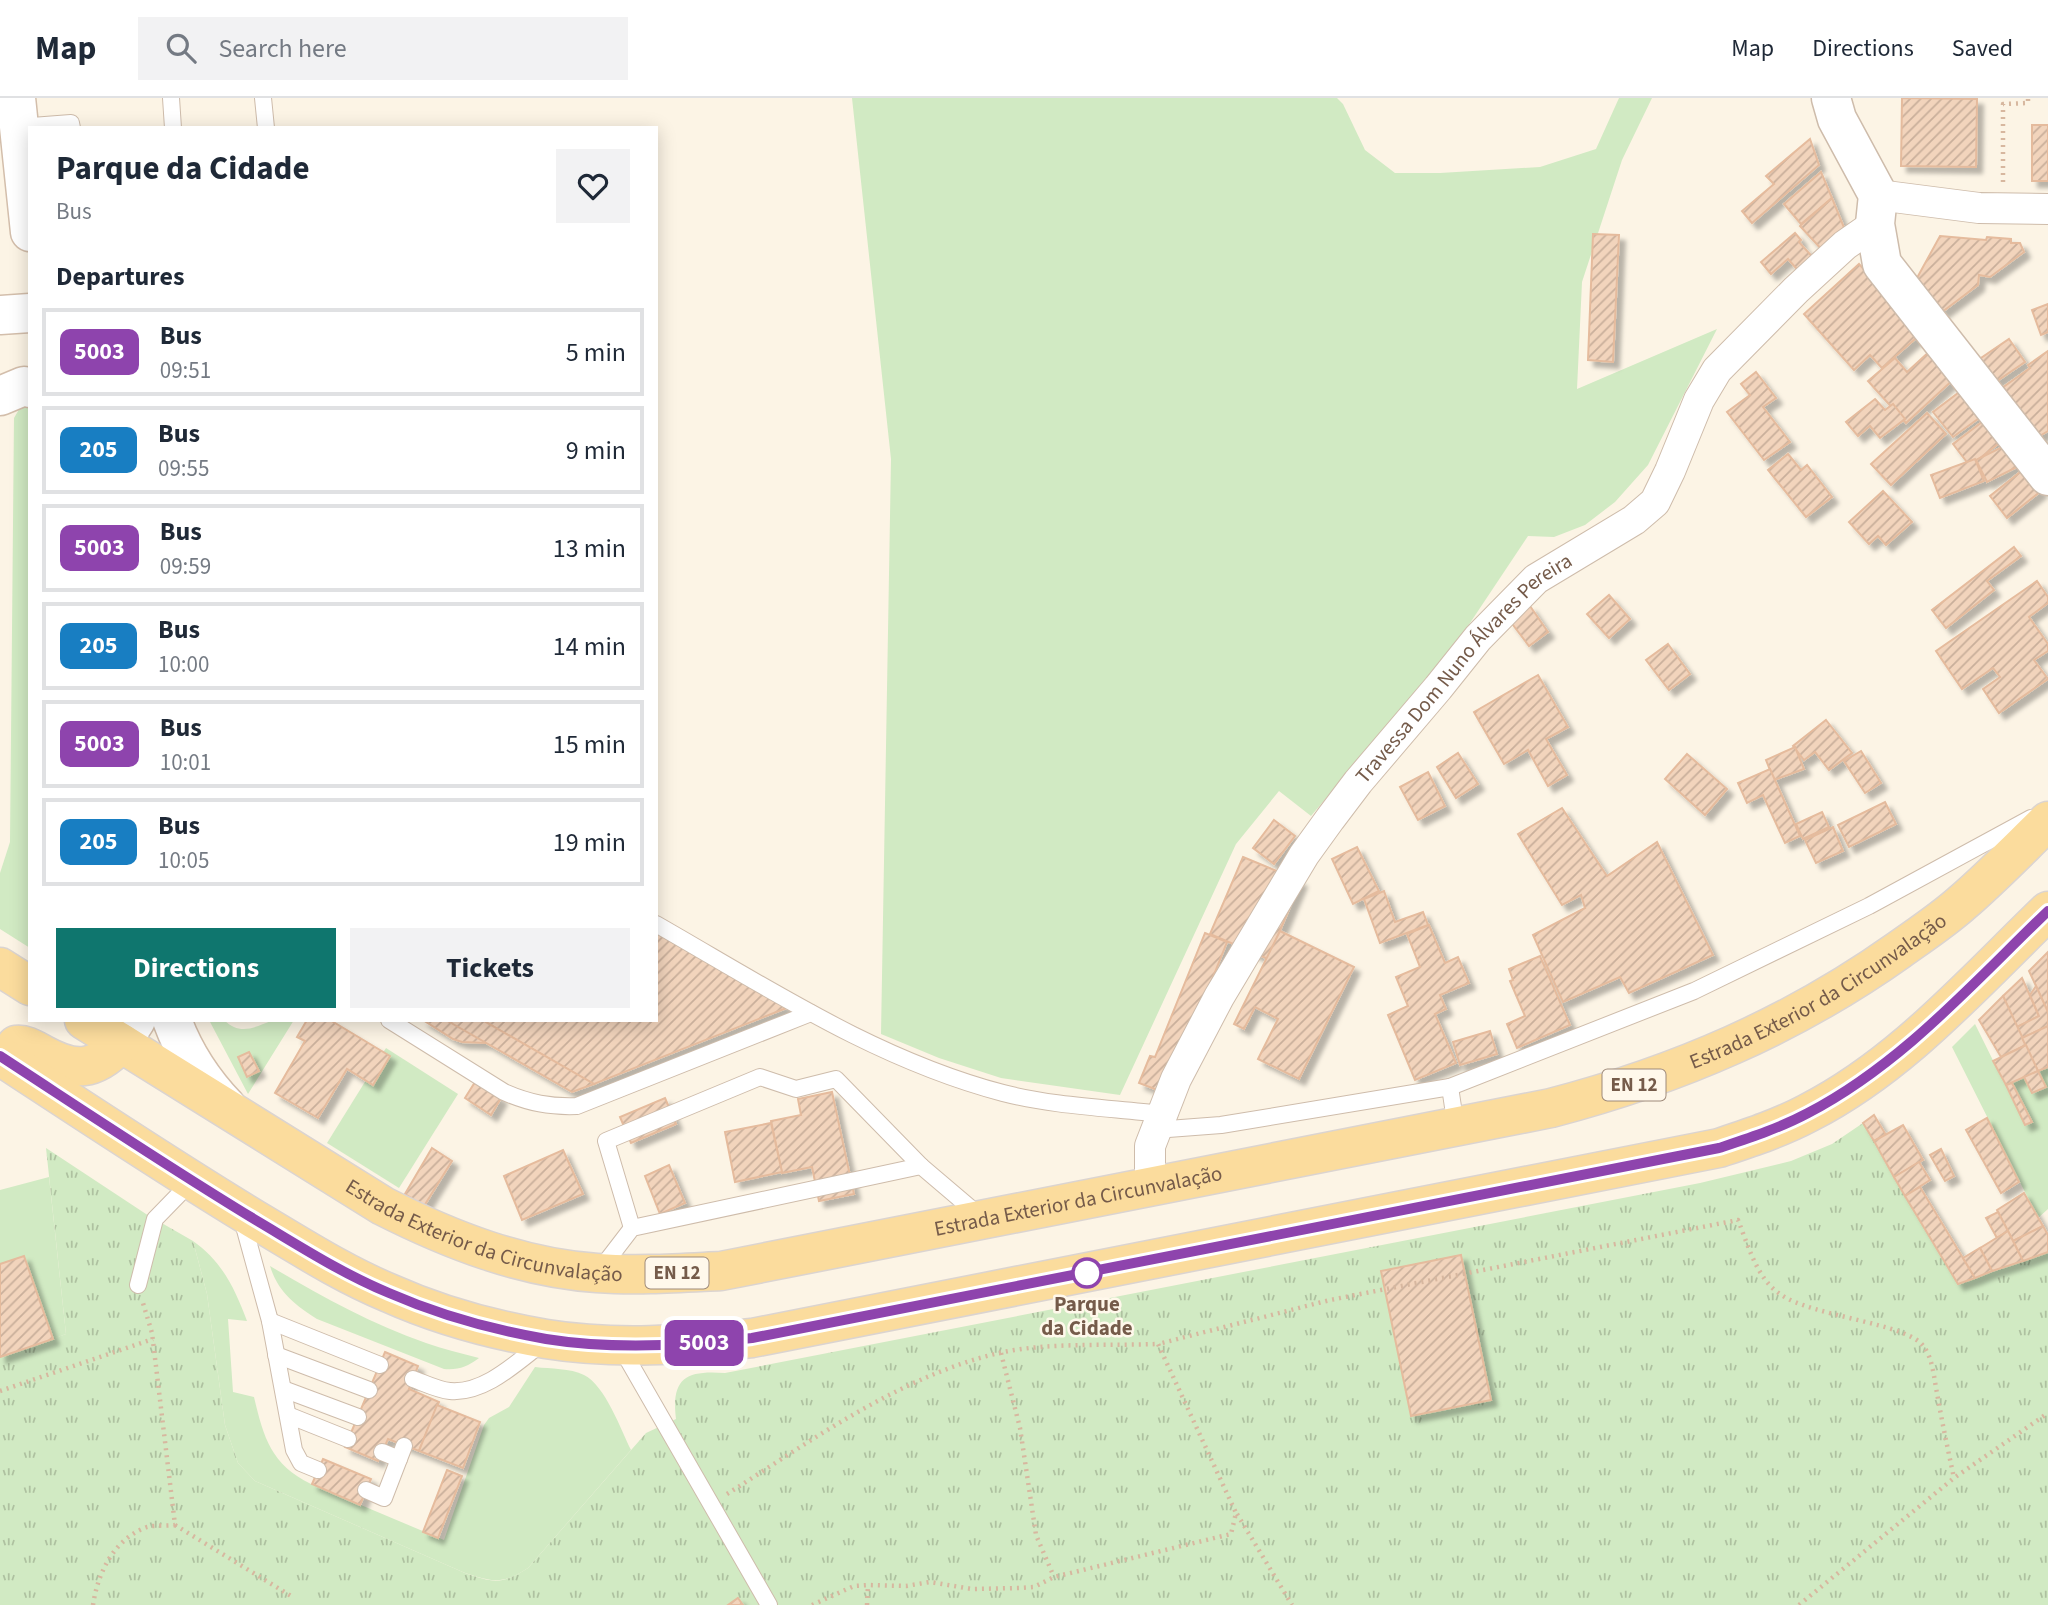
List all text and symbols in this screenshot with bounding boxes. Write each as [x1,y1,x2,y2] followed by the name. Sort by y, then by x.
[138,17,628,80] search box
[35,25,96,72] text: Map
[162,29,200,67] icon: search
[218,30,347,67] text: Search here
[1731,31,1774,66] text: Map
[1812,31,1914,66] text: Directions
[1952,31,2013,66] text: Saved
[56,145,310,192] text: Parque da Cidade
[556,149,630,223] button: heart
[56,195,92,228] text: Bus
[56,258,184,295] text: Departures
[160,317,202,354] text: Bus
[74,334,125,369] text: 5003
[566,334,626,371] text: 5 min
[160,354,211,387] text: 09:51
[158,415,200,452] text: Bus
[79,432,118,467] text: 205
[566,432,626,469] text: 9 min
[158,452,209,485] text: 09:55
[160,513,202,550] text: Bus
[74,530,125,565] text: 5003
[553,530,626,567] text: 13 min
[1348,546,1578,790] street label: Travessa Dom Nuno Álvares Pereira
[160,550,211,583] text: 09:59
[158,611,200,648] text: Bus
[79,628,118,663] text: 205
[553,628,626,665] text: 14 min
[158,648,209,681] text: 10:00
[160,709,202,746] text: Bus
[74,726,125,761] text: 5003
[553,726,626,763] text: 15 min
[160,746,211,779] text: 10:01
[158,807,200,844] text: Bus
[79,824,118,859] text: 205
[553,824,626,861] text: 19 min
[158,844,209,877] text: 10:05
[1685,906,1953,1077] street label: Estrada Exterior da Circunvalação
[56,928,336,1008] button: Directions
[350,928,630,1008] button: Tickets
[1602,1070,1666,1100] road number: EN 12
[932,1158,1225,1244] street label: Estrada Exterior da Circunvalação
[340,1171,623,1289] street label: Estrada Exterior da Circunvalação
[646,1258,708,1288] road number: EN 12
[1072,1258,1102,1288] marker: Parque da Cidade
[1041,1289,1133,1343] place label: Parque da Cidade
[655,1320,753,1366] line badge: 5003
[679,1325,729,1360] text: 5003

